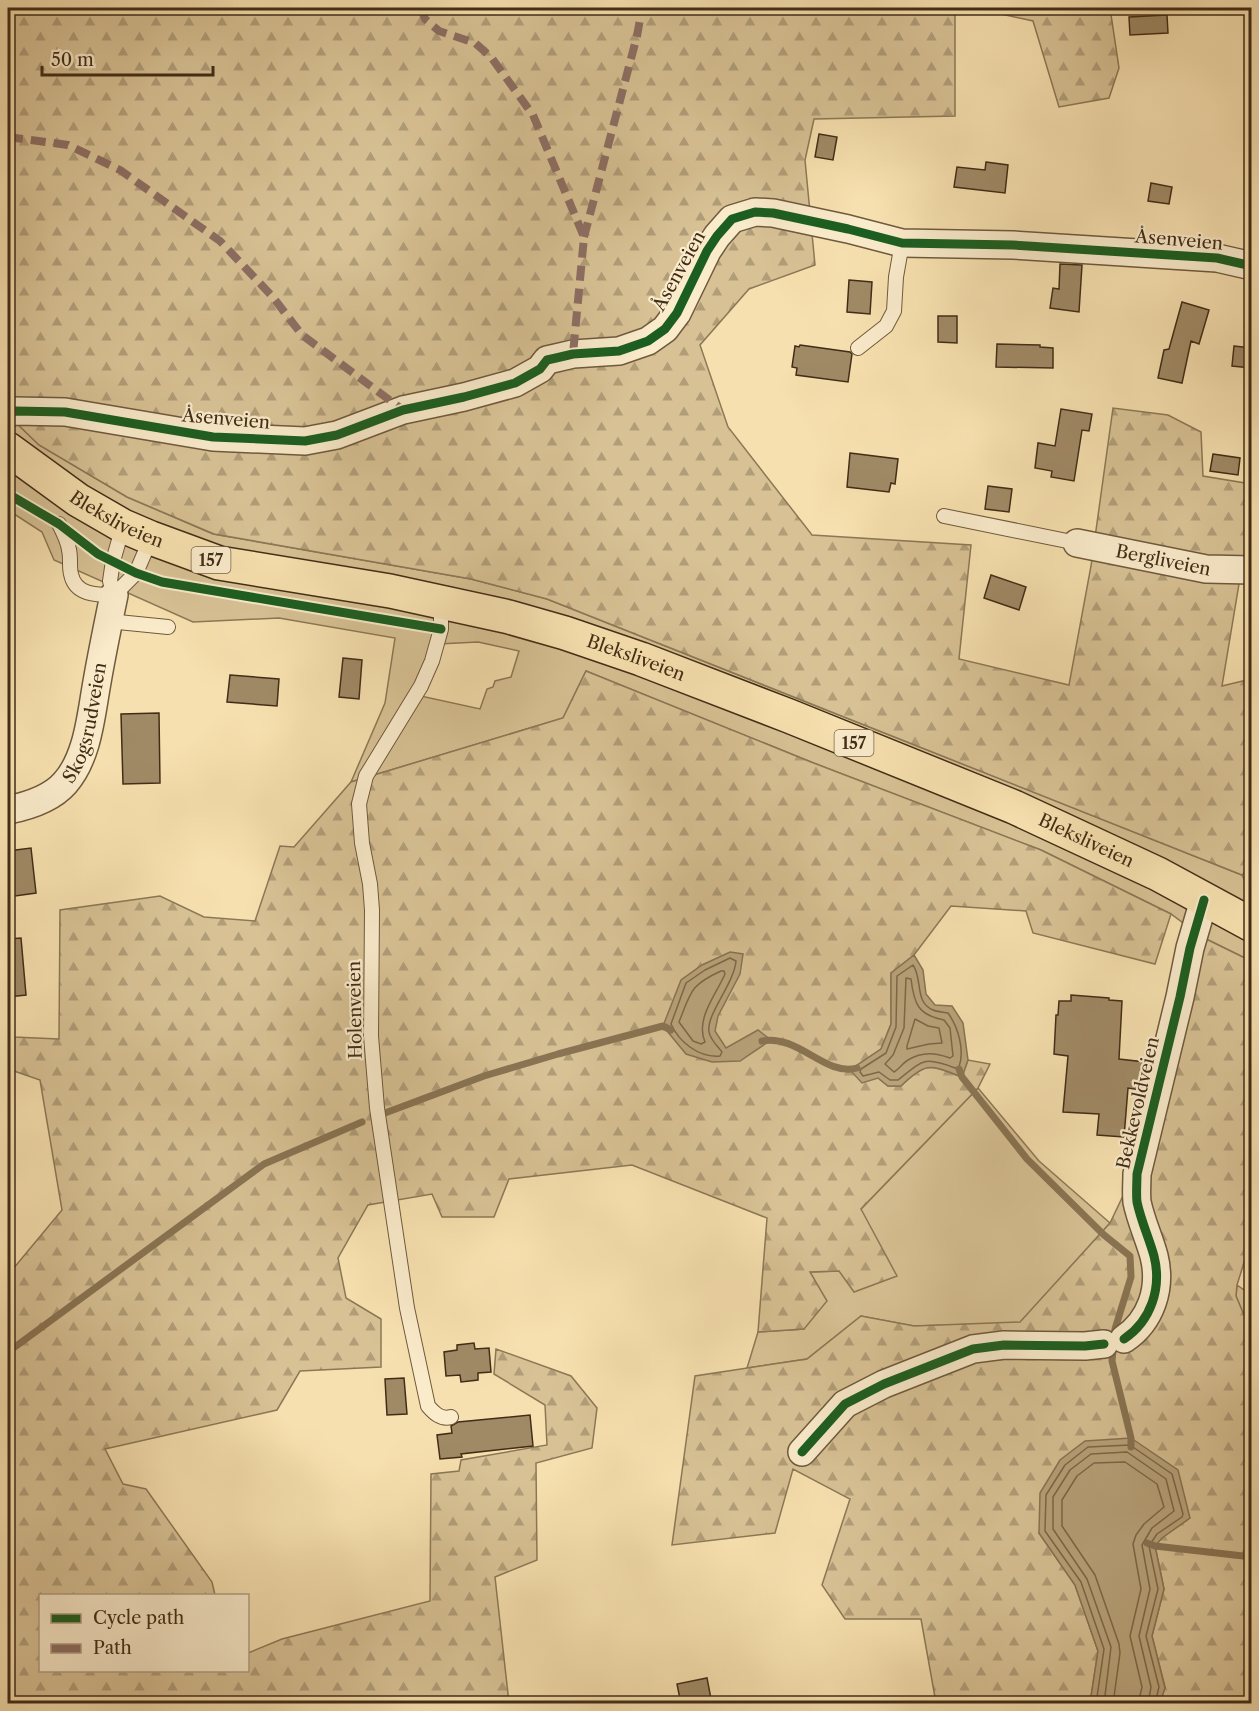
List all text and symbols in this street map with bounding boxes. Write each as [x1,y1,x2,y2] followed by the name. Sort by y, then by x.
[42,39,213,77] scale bar
[51,49,94,71] text: 50 m
[1133,224,1224,255] street label: Åsenveien
[647,227,710,316] street label: Åsenveien
[180,403,271,434] street label: Åsenveien
[65,486,167,553] street label: Bleksliveien
[1114,540,1213,581] street label: Bergliveien
[192,547,230,573] road number: 157
[584,630,688,686] street label: Bleksliveien
[58,661,111,788] street label: Skogsrudveien
[834,730,874,756] road number: 157
[1035,809,1137,872] street label: Bleksliveien
[343,961,367,1059] street label: Holenveien
[1112,1035,1164,1171] street label: Bekkevoldveien
[39,1594,249,1672] legend
[93,1607,184,1629] text: Cycle path
[93,1637,132,1659] text: Path

